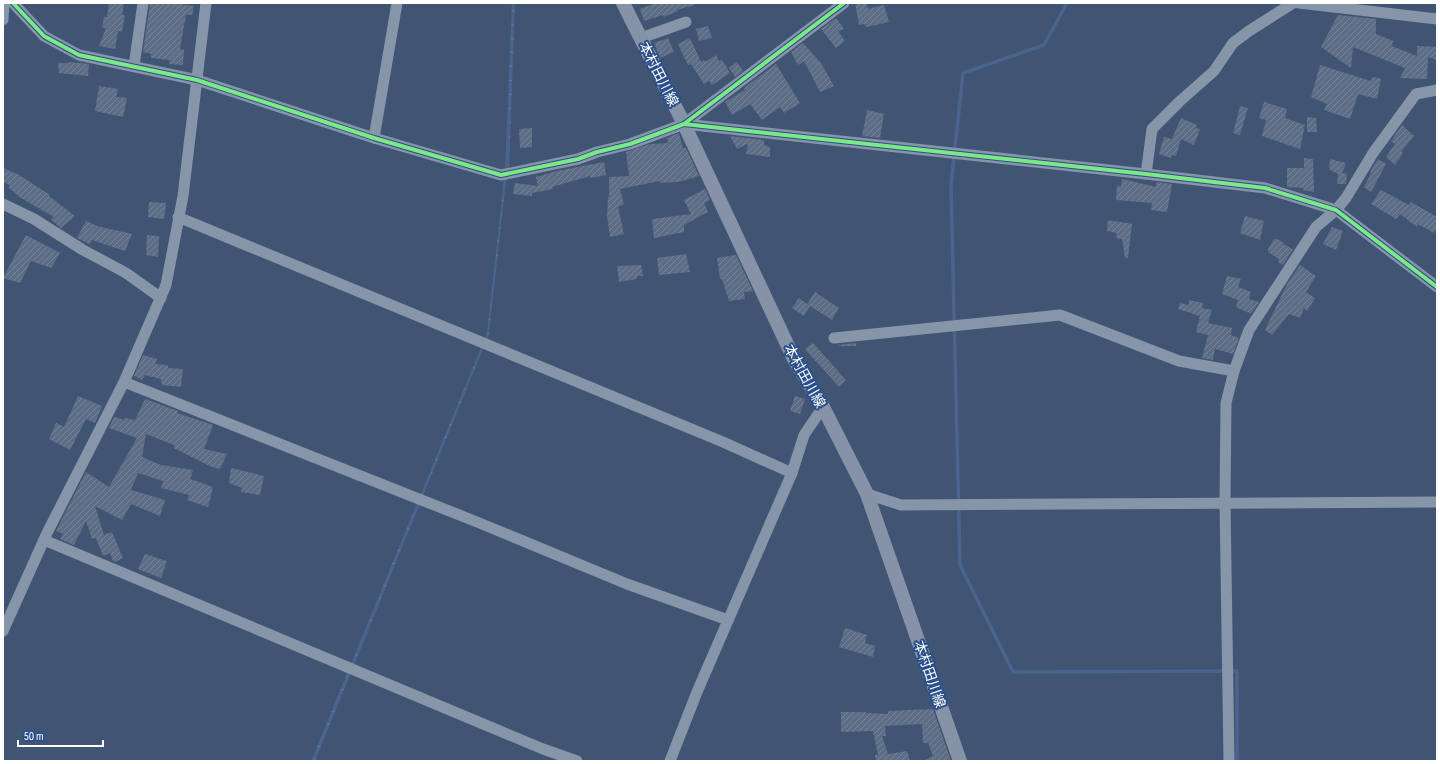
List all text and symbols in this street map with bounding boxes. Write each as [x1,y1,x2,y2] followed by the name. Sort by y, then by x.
[635,39,682,109] street label: 本村田川線
[780,342,829,411] street label: 本村田川線
[910,638,949,710] street label: 本村田川線
[18,722,103,748] scale bar
[24,729,44,744] text: 50 m

